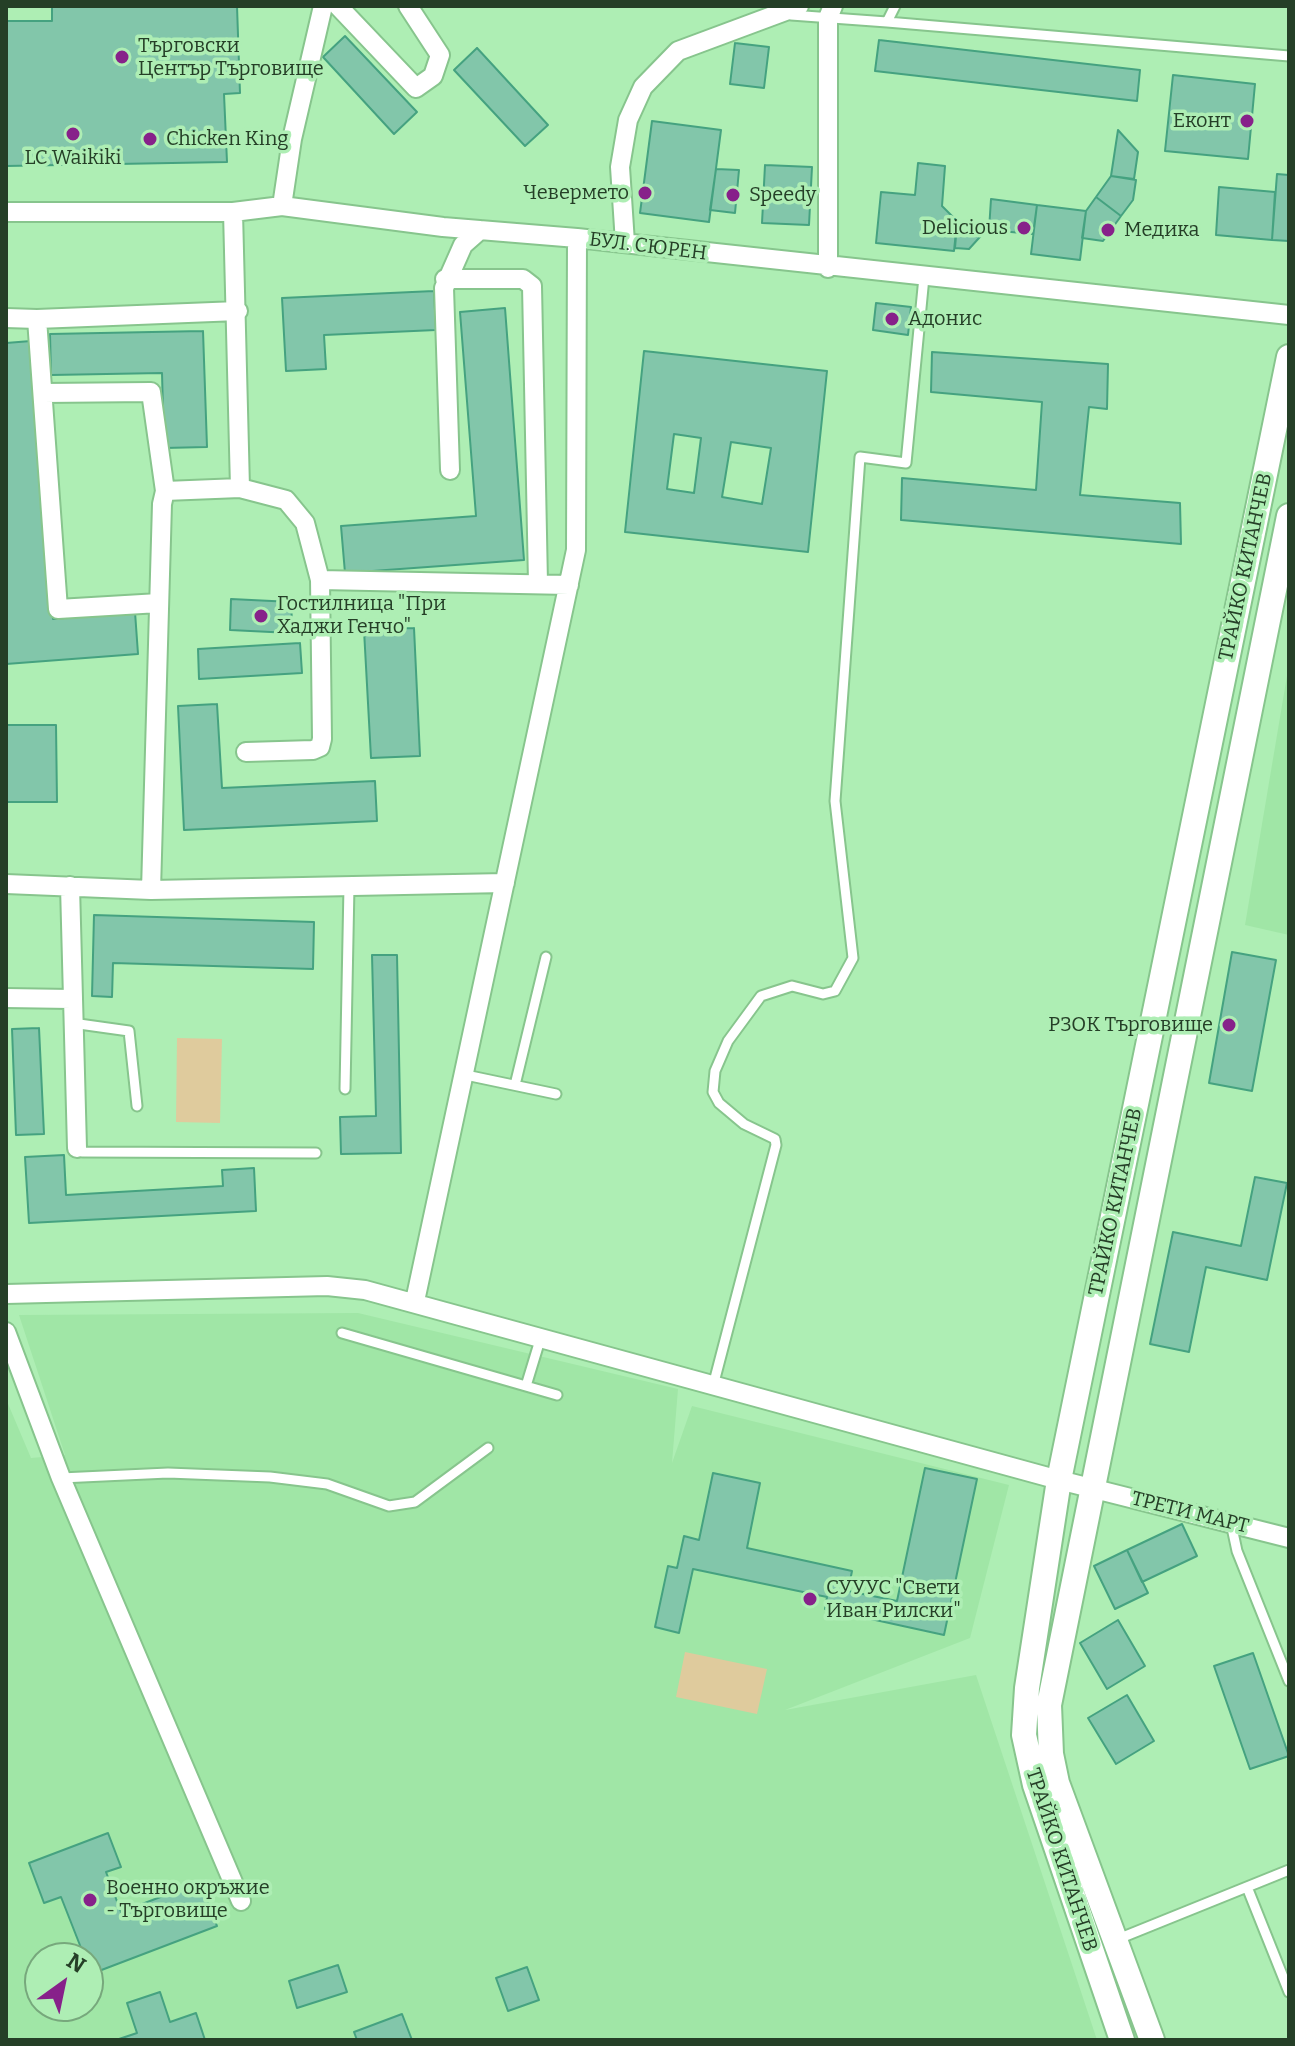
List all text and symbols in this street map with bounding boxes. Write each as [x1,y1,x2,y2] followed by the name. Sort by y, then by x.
[138,34,324,81] place label: Търговски Център Търговище
[113,48,131,66] marker: Търговски Център Търговище
[1173,109,1231,133] place label: Еконт
[1238,112,1256,130] marker: Еконт
[64,125,82,143] marker: LC Waikiki
[166,127,288,151] place label: Chicken King
[141,130,159,148] marker: Chicken King
[25,146,121,170] place label: LC Waikiki
[523,181,629,205] place label: Чевермето
[749,183,816,207] place label: Speedy
[636,184,654,202] marker: Чевермето
[724,186,742,204] marker: Speedy
[922,216,1008,240] place label: Delicious
[1124,218,1199,242] place label: Медика
[1015,219,1033,237] marker: Delicious
[1099,221,1117,239] marker: Медика
[588,228,708,266] street label: БУЛ. СЮРЕН
[908,307,982,331] place label: Адонис
[883,310,901,328] marker: Адонис
[1214,471,1278,663] street label: ТРАЙКО КИТАНЧЕВ
[277,592,446,639] place label: Гостилница "При Хаджи Генчо"
[252,607,270,625] marker: Гостилница "При Хаджи Генчо"
[1048,1013,1213,1037] place label: РЗОК Търговище
[1220,1016,1238,1034] marker: РЗОК Търговище
[1084,1106,1148,1298] street label: ТРАЙКО КИТАНЧЕВ
[1129,1487,1251,1539] street label: ТРЕТИ МАРТ
[826,1576,961,1623] place label: СУУУС "Свети Иван Рилски"
[801,1590,819,1608] marker: СУУУС "Свети Иван Рилски"
[1020,1765,1102,1955] street label: ТРАЙКО КИТАНЧЕВ
[106,1876,270,1923] place label: Военно окръжие - Търговище
[81,1891,99,1909] marker: Военно окръжие - Търговище
[24,1942,104,2022] north arrow
[62,1947,91,1979] text: N

